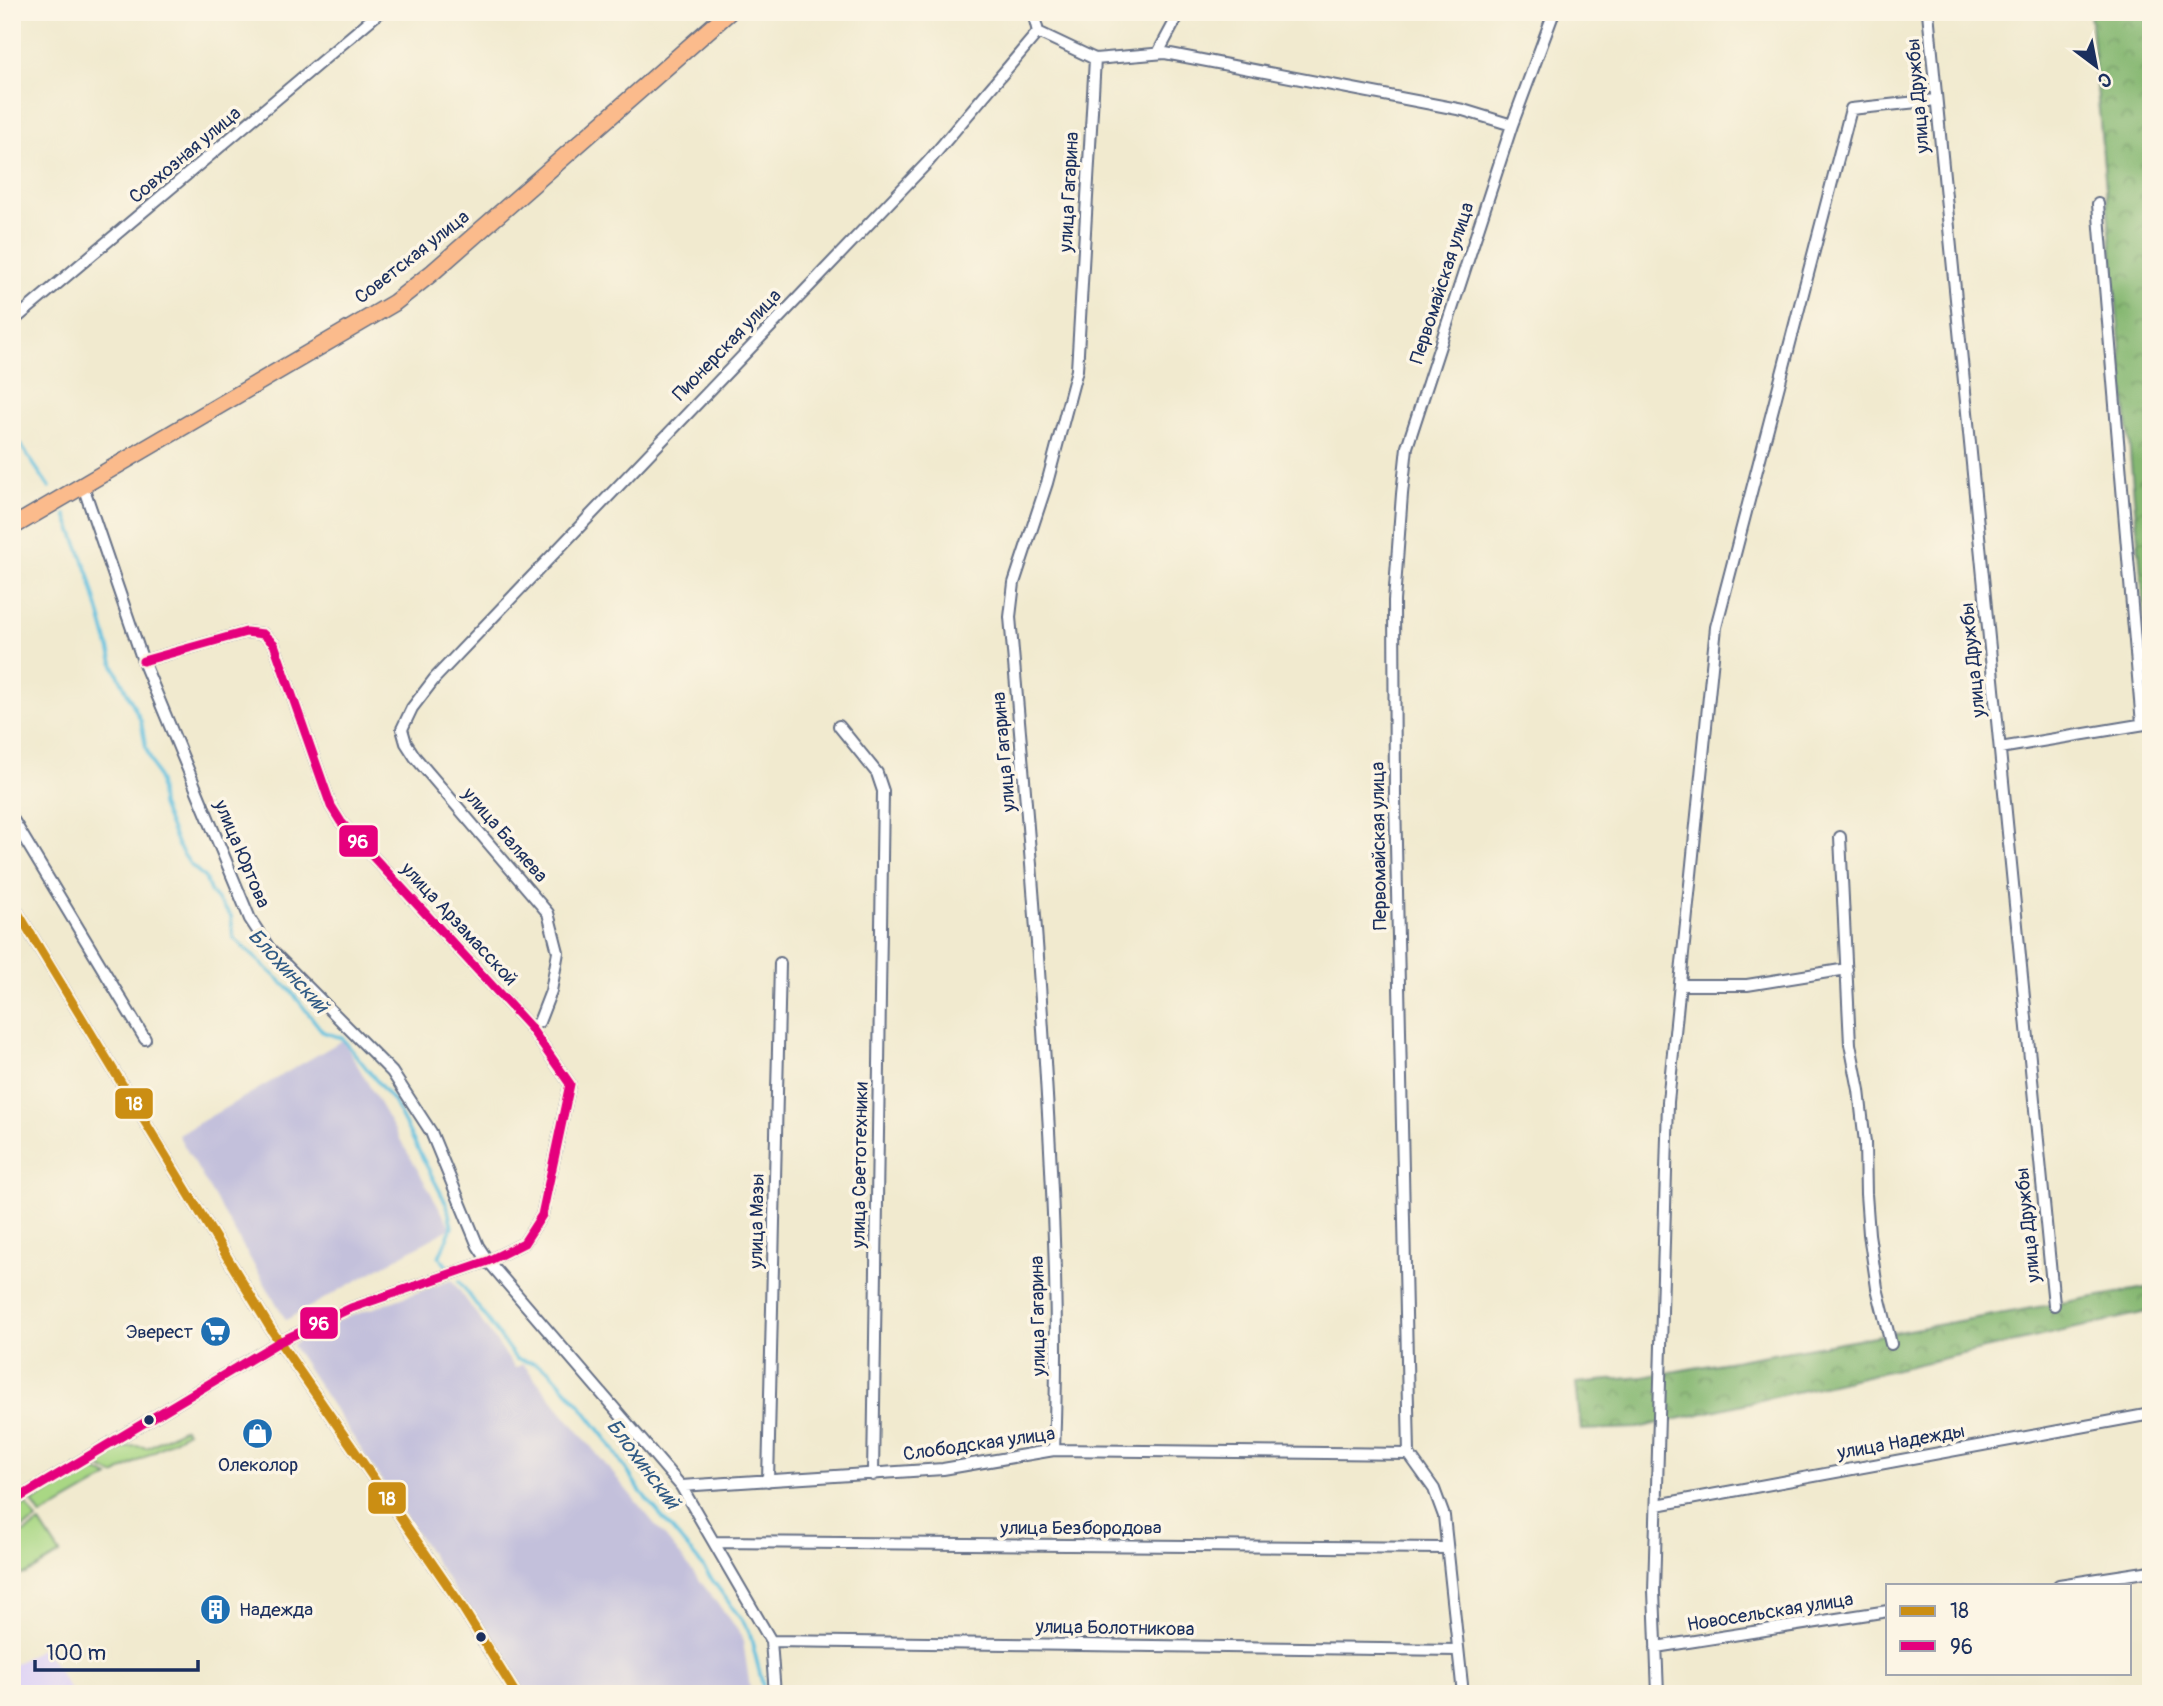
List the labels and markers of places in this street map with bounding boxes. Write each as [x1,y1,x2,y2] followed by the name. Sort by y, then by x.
[199,1315,233,1349] supermarket icon: Эверест
[126,1320,193,1344] place label: Эверест
[142,1413,156,1427] unlabelled marker
[241,1417,275,1451] shop icon: Олеколор
[218,1453,298,1477] place label: Олеколор
[199,1593,233,1627] building icon: Надежда
[239,1598,313,1622] place label: Надежда
[474,1630,488,1644] unlabelled marker

